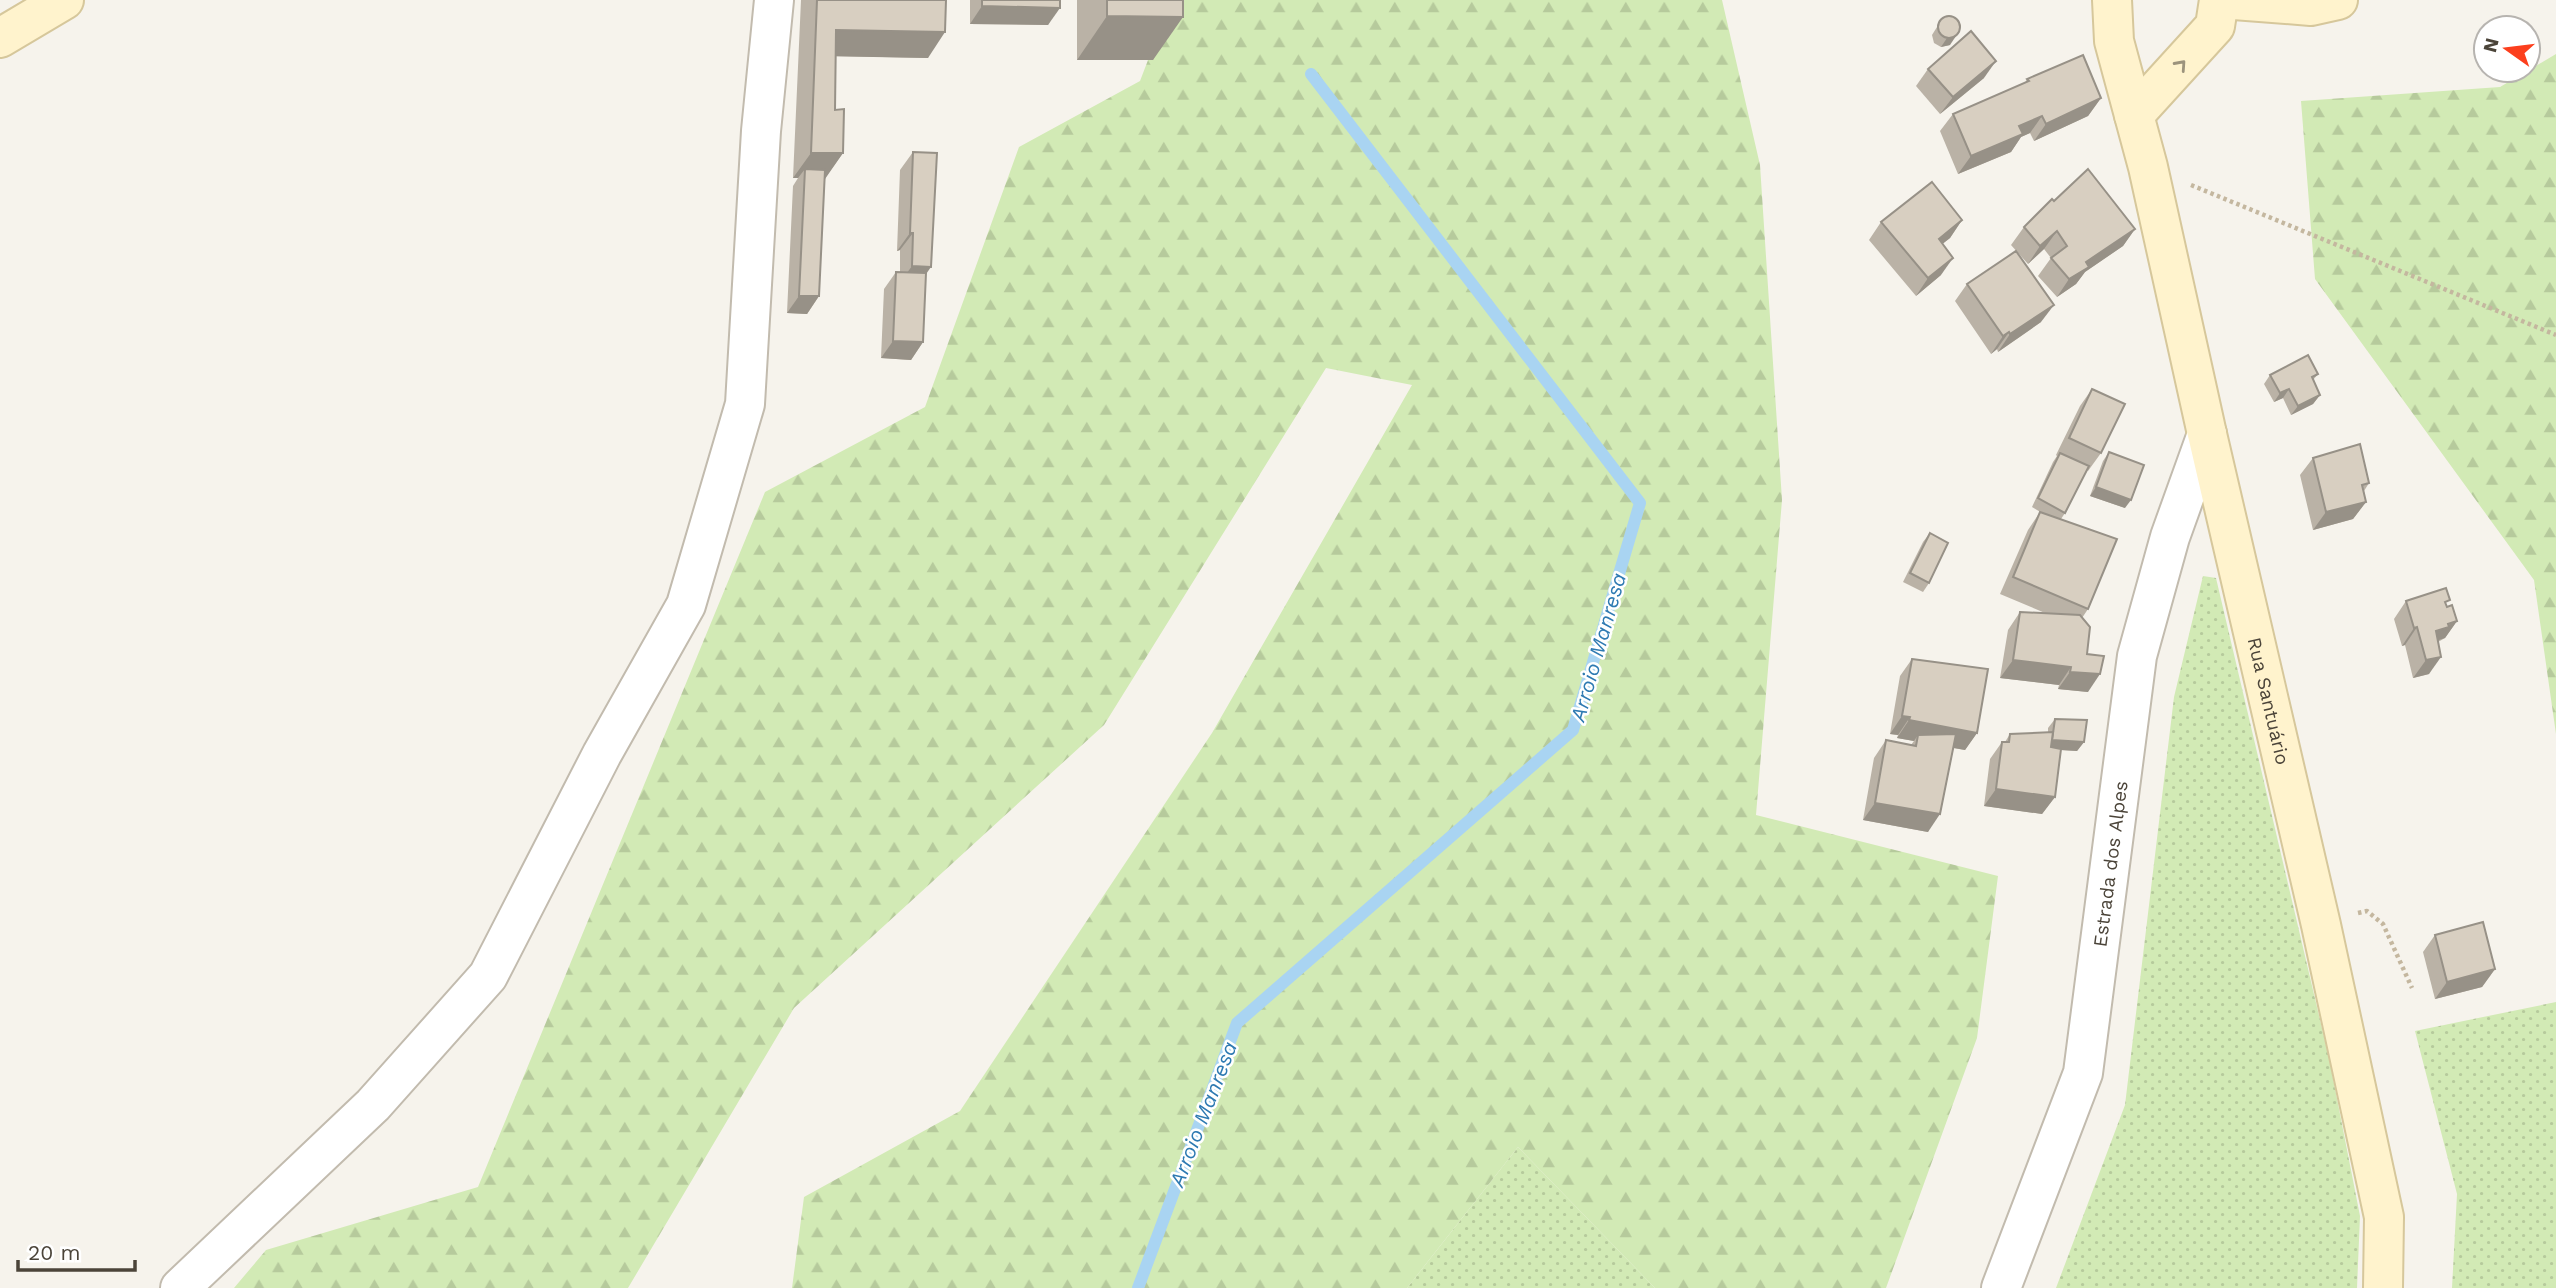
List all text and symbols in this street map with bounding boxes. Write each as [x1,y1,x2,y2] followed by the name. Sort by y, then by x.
[2472,14,2542,84] north arrow
[2478,35,2504,55] text: N
[2173,60,2185,73] one-way arrow
[1565,570,1631,725] water label: Arroio Manresa
[2243,635,2295,767] street label: Rua Santuário
[2088,779,2132,948] street label: Estrada dos Alpes
[1164,1038,1242,1191] water label: Arroio Manresa
[18,1228,135,1272] scale bar
[28,1240,80,1265] text: 20 m

